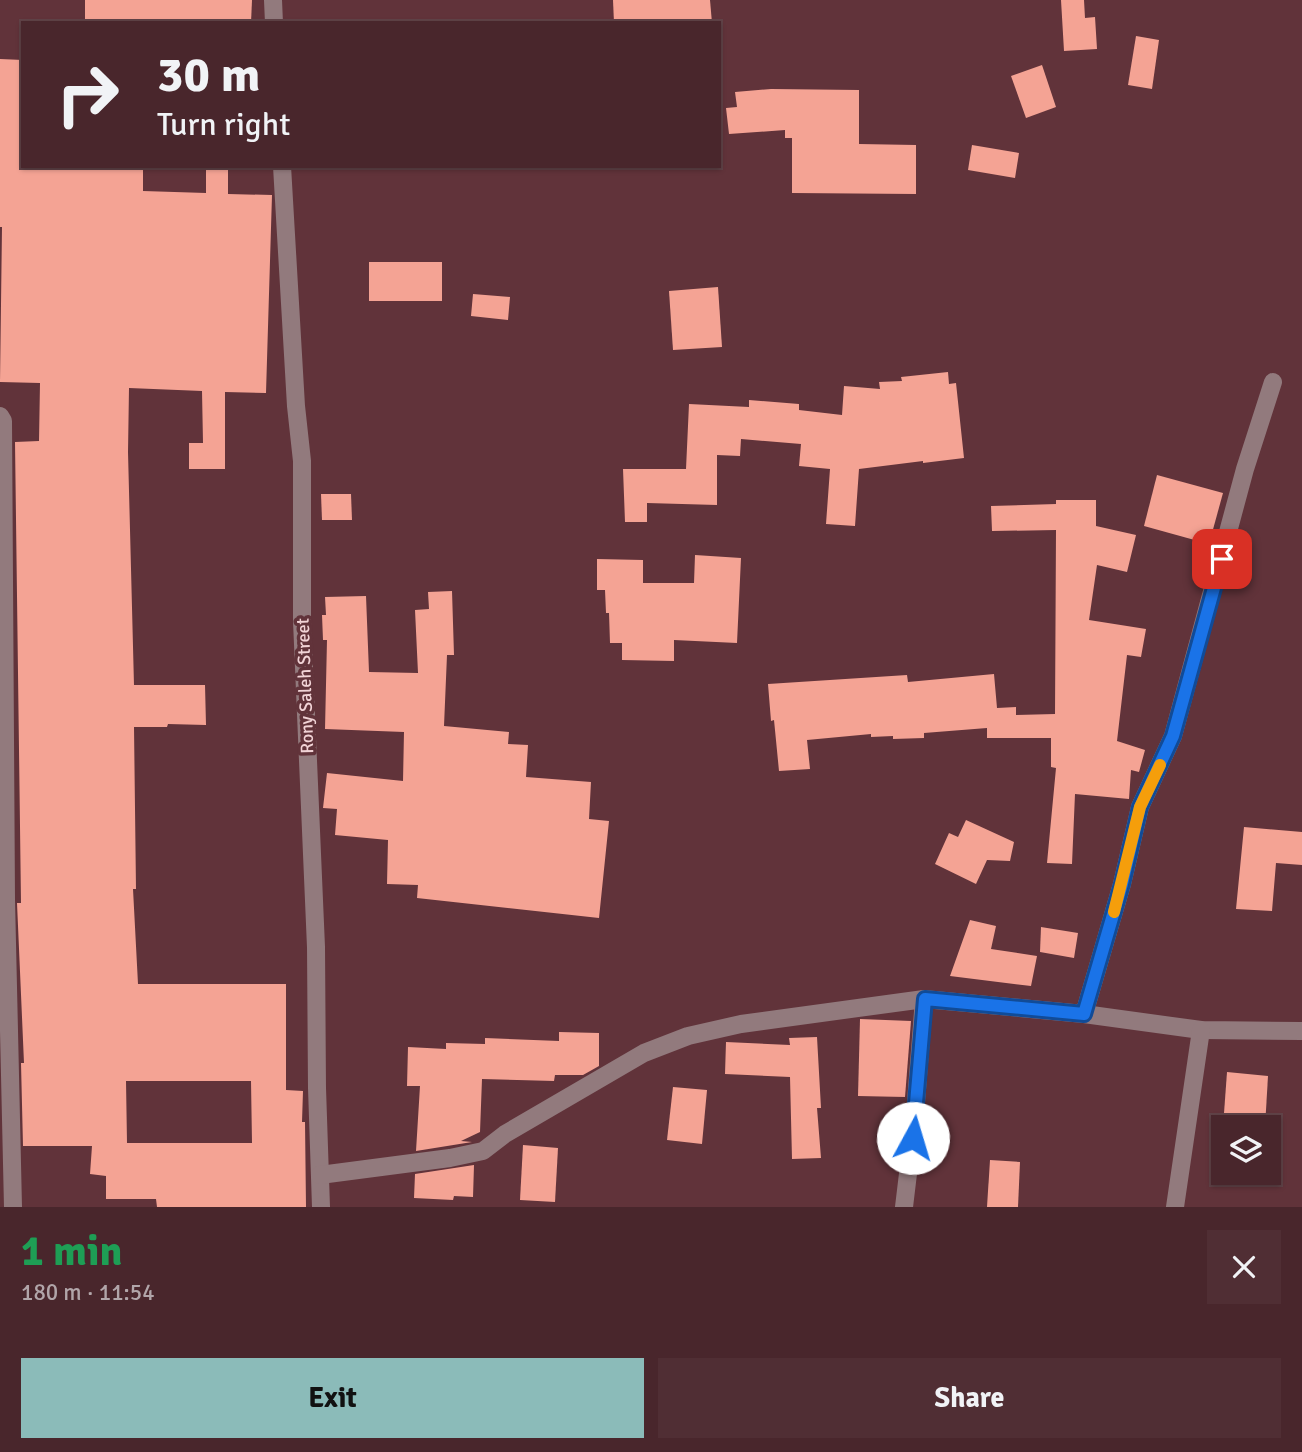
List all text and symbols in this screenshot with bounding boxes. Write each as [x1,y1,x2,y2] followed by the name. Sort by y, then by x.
[157,45,260,105] text: 30 m
[42,49,133,140] icon: right
[157,105,290,144] text: Turn right
[1192,529,1252,589] pin
[1203,540,1241,578] icon: arrive
[292,618,318,754] street label: Rony Saleh Street
[876,1101,950,1175] position arrow
[1211,1115,1281,1185] map controls
[1211,1115,1281,1185] button: layers
[21,1226,122,1277] text: 1 min
[1207,1230,1281,1304] button: close
[21,1278,155,1307] text: 180 m · 11:54
[21,1358,644,1438] button: Exit
[658,1358,1281,1438] button: Share

